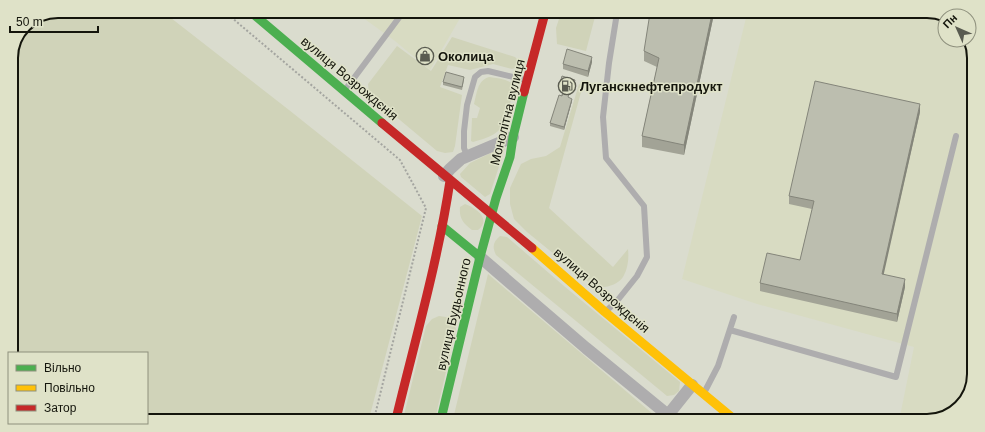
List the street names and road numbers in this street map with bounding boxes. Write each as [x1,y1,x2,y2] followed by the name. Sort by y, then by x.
[298,33,401,123] street label: вулиця Возрождєнія
[487,57,528,167] street label: Монолітна вулиця
[551,245,653,336] street label: вулиця Возрождєнія
[433,256,474,372] street label: вулиця Будьонного

